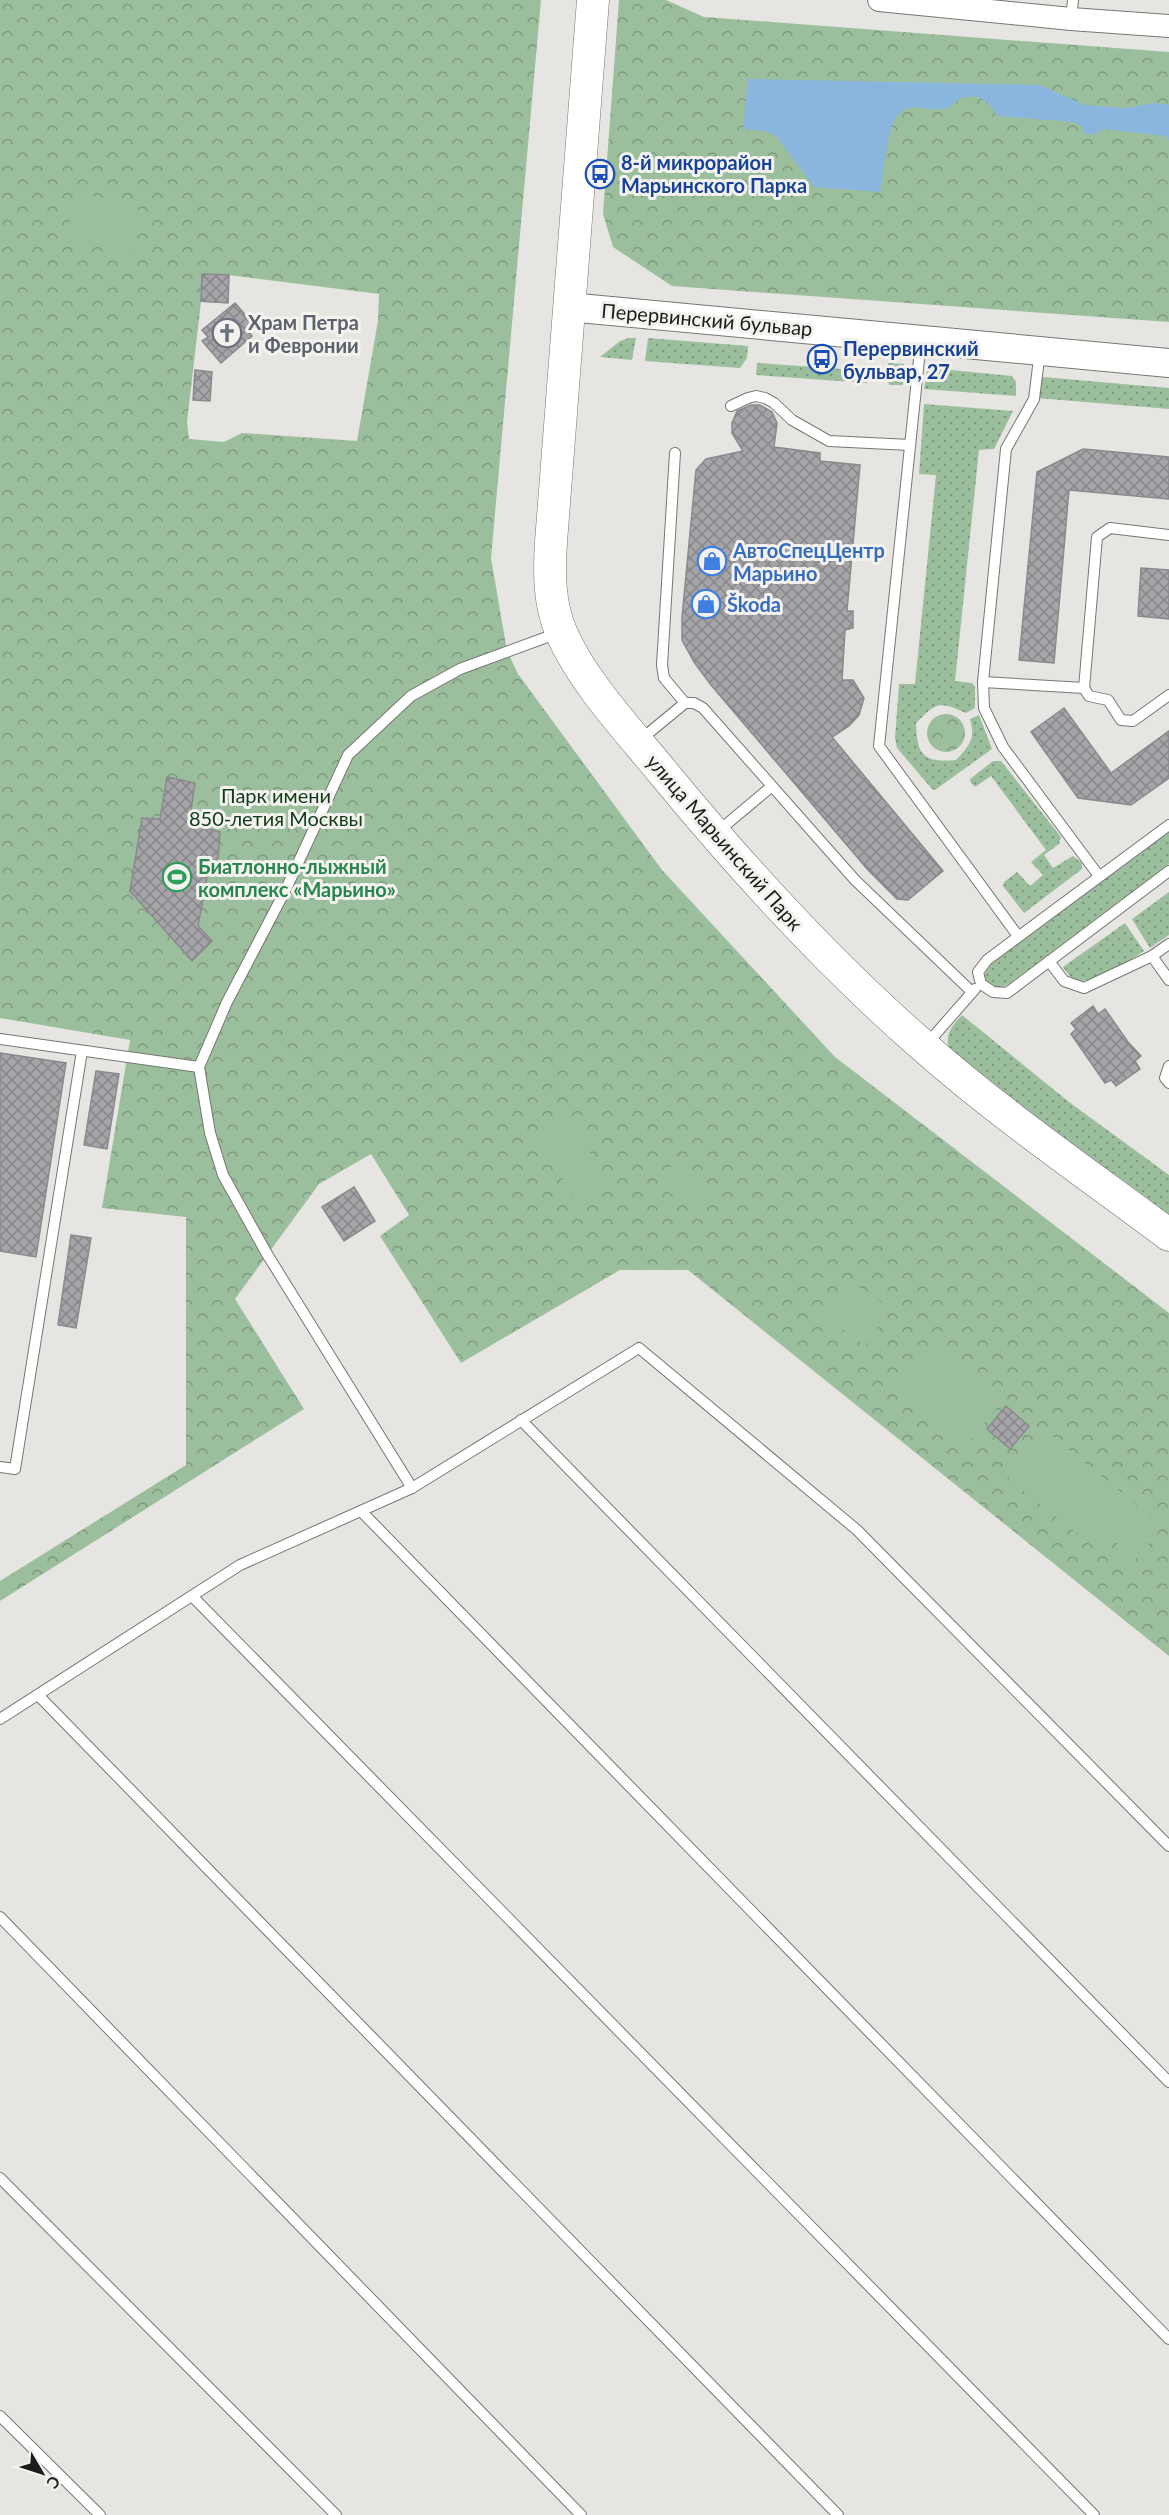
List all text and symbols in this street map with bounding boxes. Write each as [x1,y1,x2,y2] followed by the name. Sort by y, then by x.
[621,150,807,197] place label: 8-й микрорайон Марьинского Парка
[584,158,616,190] bus stop icon: 8-й микрорайон Марьинского Парка
[600,298,814,340] street label: Перервинский бульвар
[248,310,359,357] place label: Храм Петра и Февронии
[211,317,243,349] church icon: Храм Петра и Февронии
[843,336,979,383] place label: Перервинский бульвар, 27
[806,343,838,375] bus stop icon: Перервинский бульвар, 27
[732,538,885,585] place label: АвтоСпецЦентр Марьино
[696,545,728,577] shop icon: АвтоСпецЦентр Марьино
[690,588,722,620] shop icon: Škoda
[727,592,781,616] place label: Škoda
[642,749,808,935] street label: улица Марьинский Парк
[189,783,363,830] park label: Парк имени 850-летия Москвы
[198,854,396,901] place label: Биатлонно-лыжный комплекс «Марьино»
[161,861,193,893] sports icon: Биатлонно-лыжный комплекс «Марьино»
[12,2443,72,2503] north arrow
[43,2473,65,2493] text: С

